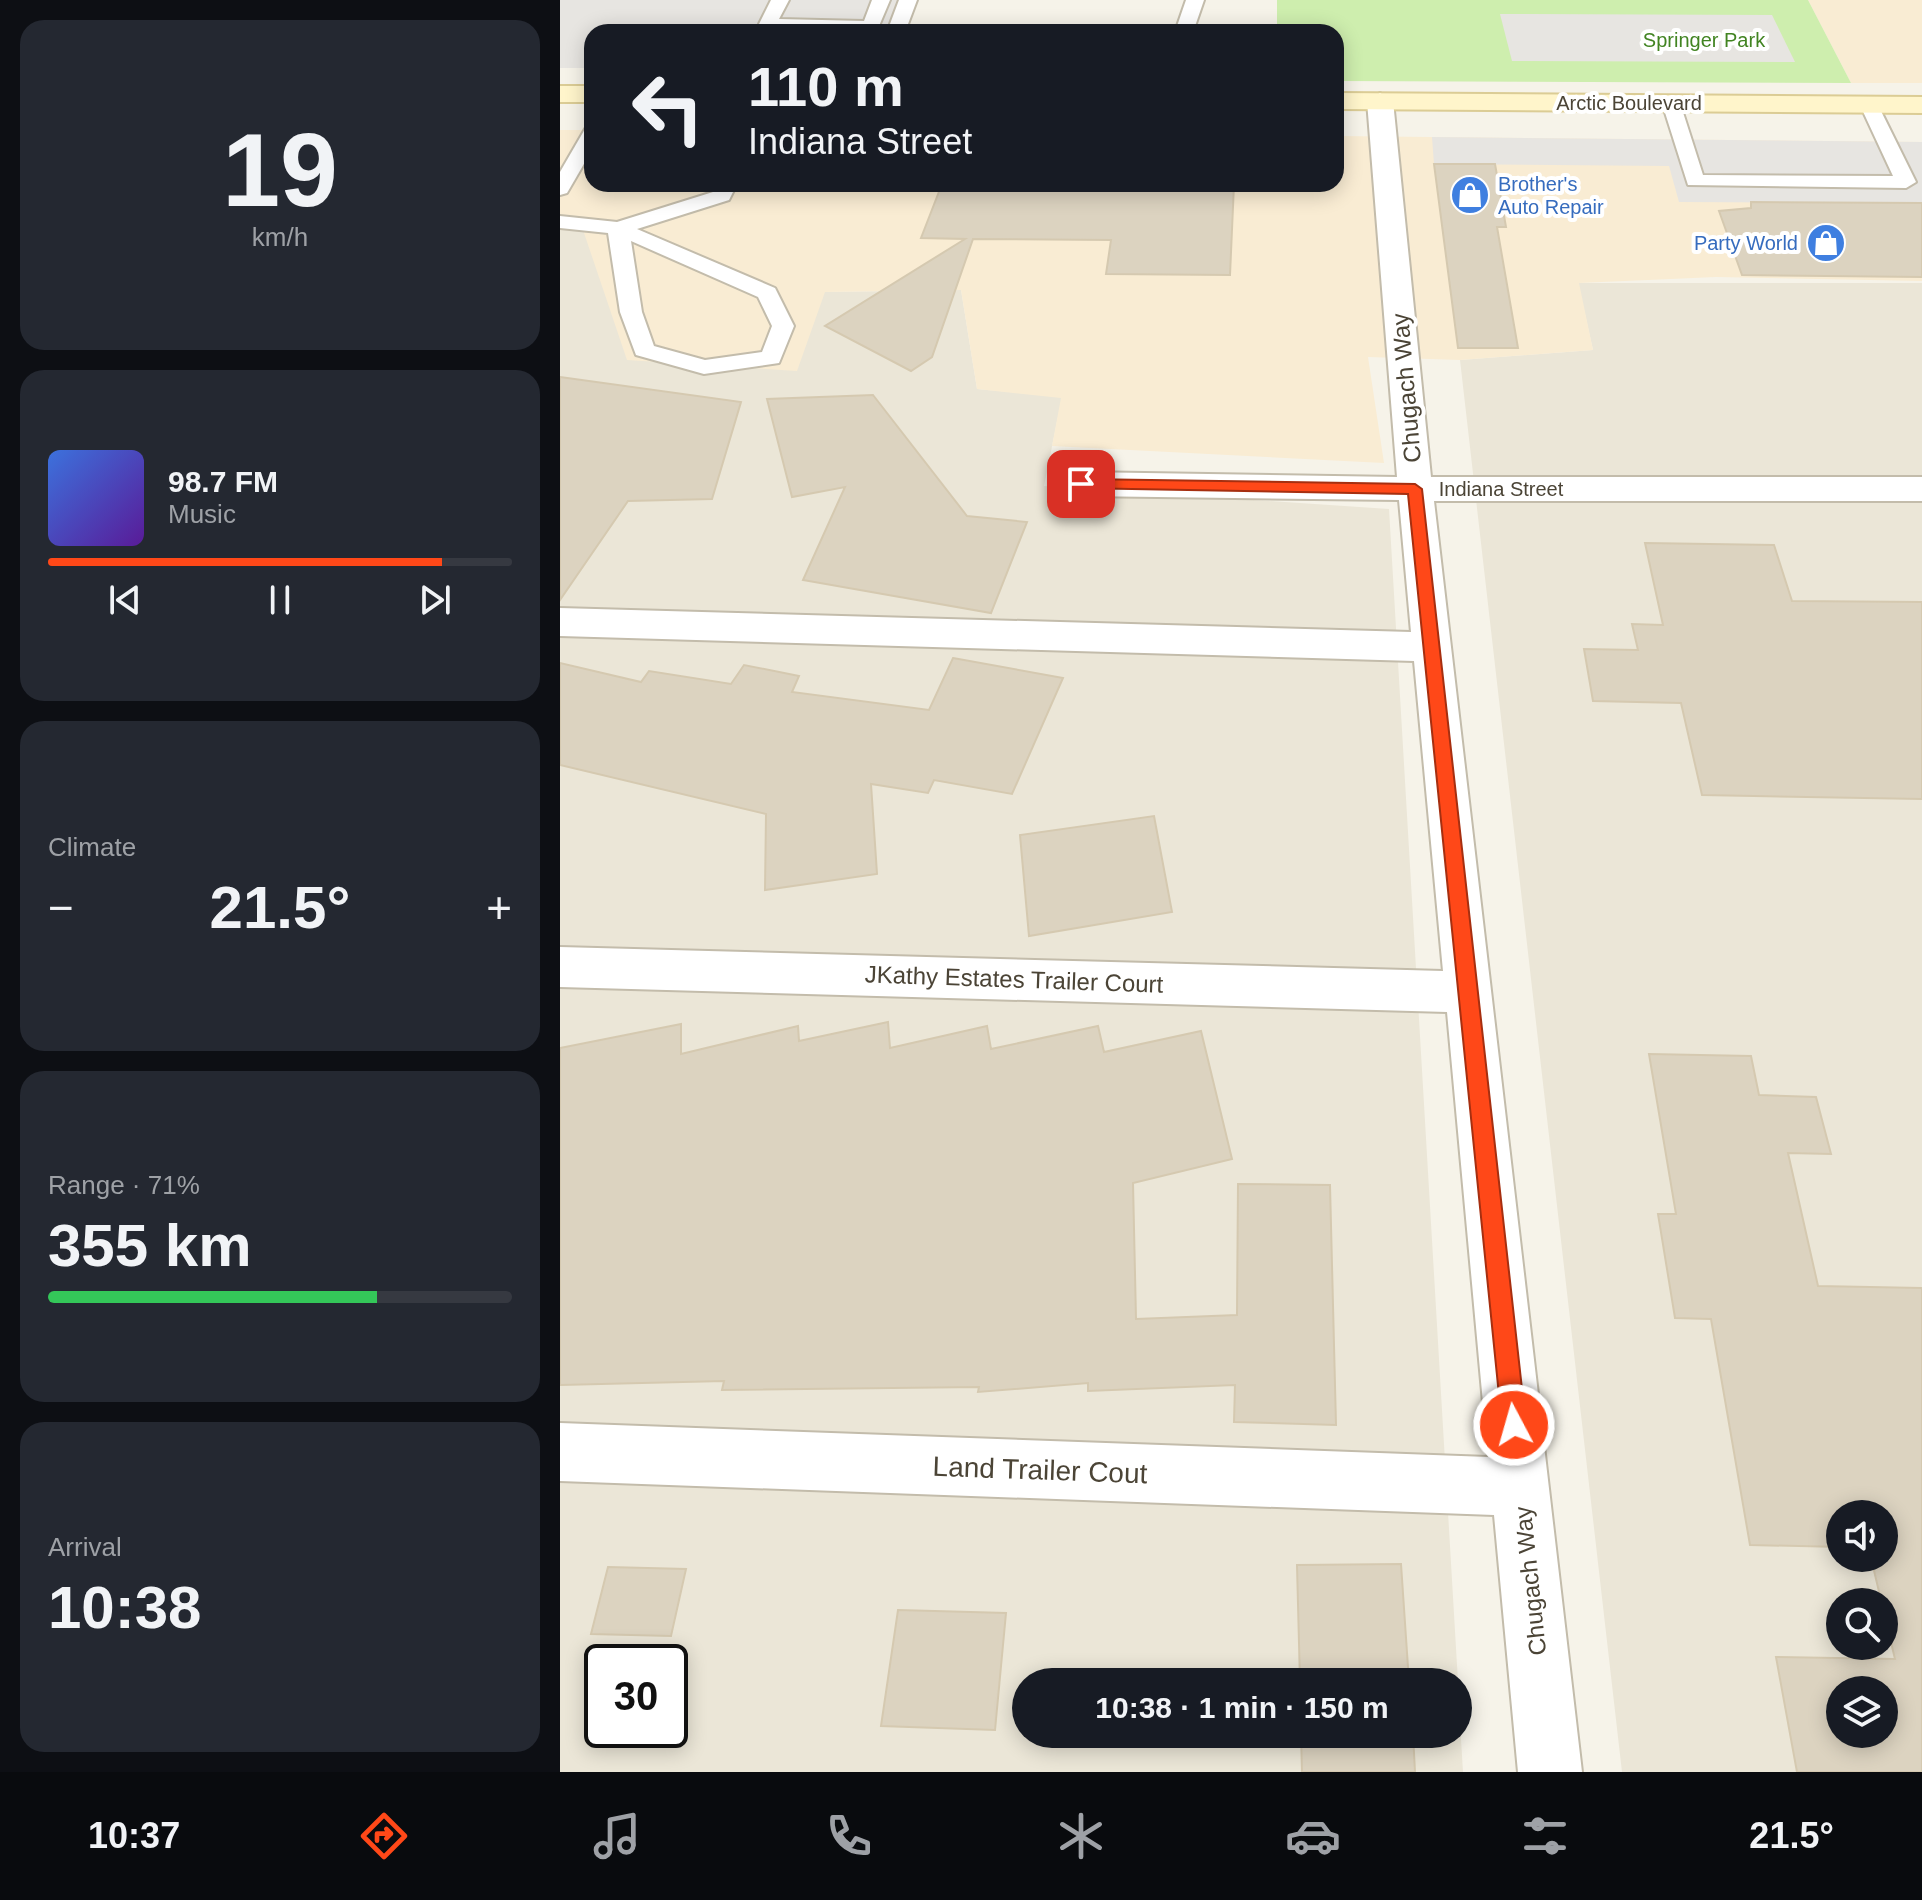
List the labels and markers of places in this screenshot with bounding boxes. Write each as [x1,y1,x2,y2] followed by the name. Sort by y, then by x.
[1498,173,1604,218] place label: Brother's Auto Repair
[1449,174,1491,216] shop icon: Brother's Auto Repair
[1805,222,1847,264] shop icon: Party World
[1694,232,1798,254] place label: Party World
[1047,450,1115,518] pin

